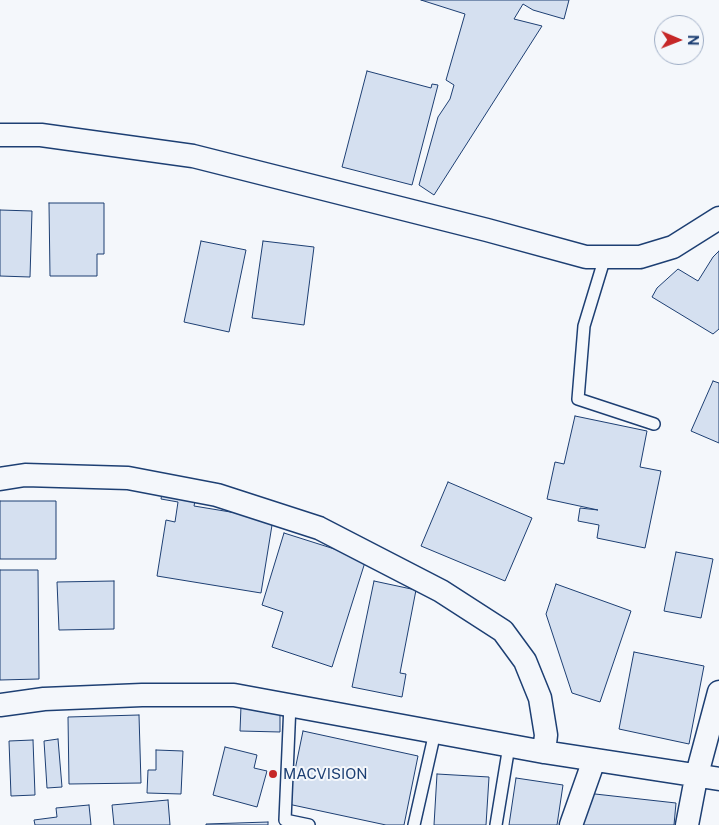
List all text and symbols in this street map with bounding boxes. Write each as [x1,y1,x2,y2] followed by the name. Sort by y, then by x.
[654,15,704,65] north arrow
[685,35,701,46] text: N
[283,765,367,783] place label: MACVISION
[267,768,279,780] marker: MACVISION

